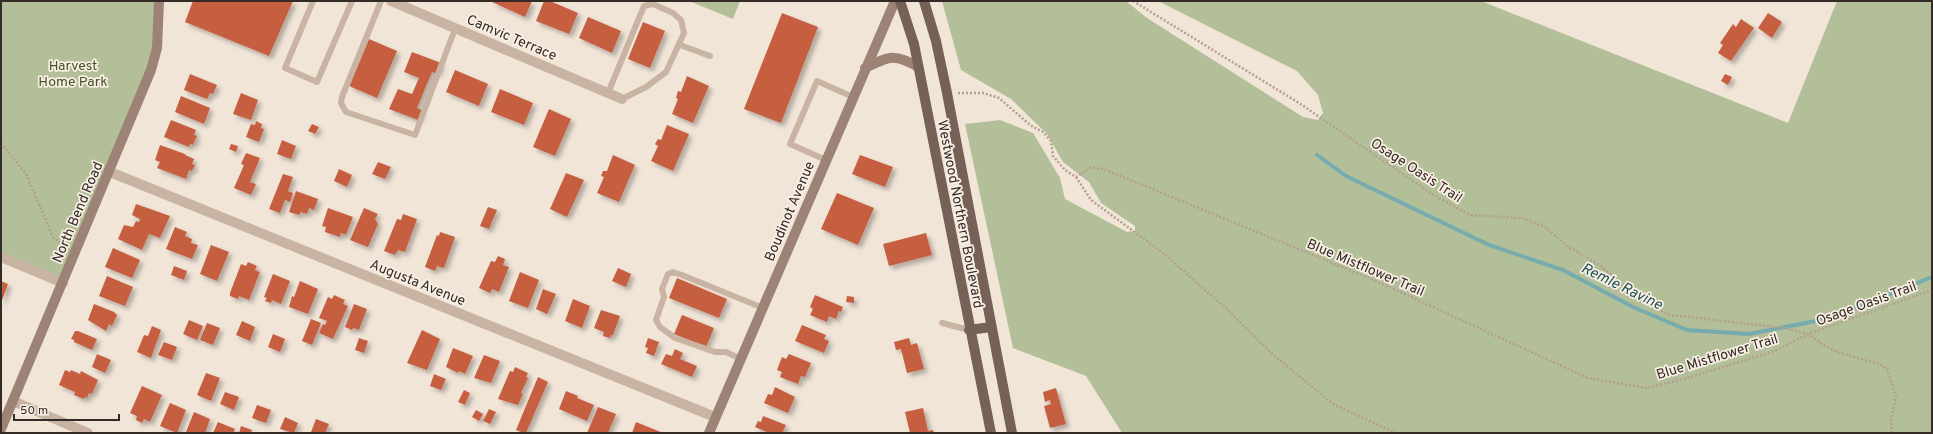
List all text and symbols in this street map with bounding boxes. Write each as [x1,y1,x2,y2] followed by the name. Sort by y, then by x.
[464,12,559,65] street label: Camvic Terrace
[38,58,108,91] park label: Harvest Home Park
[933,119,986,310] street label: Westwood Northern Boulevard
[1367,135,1465,207] street label: Osage Oasis Trail
[49,159,107,266] street label: North Bend Road
[762,159,819,264] street label: Boudinot Avenue
[1304,236,1427,301] street label: Blue Mistflower Trail
[367,256,468,310] street label: Augusta Avenue
[1578,259,1665,315] water label: Remle Ravine
[1814,278,1919,331] street label: Osage Oasis Trail
[1655,331,1780,384] street label: Blue Mistflower Trail
[14,396,119,422] scale bar
[20,403,48,419] text: 50 m

